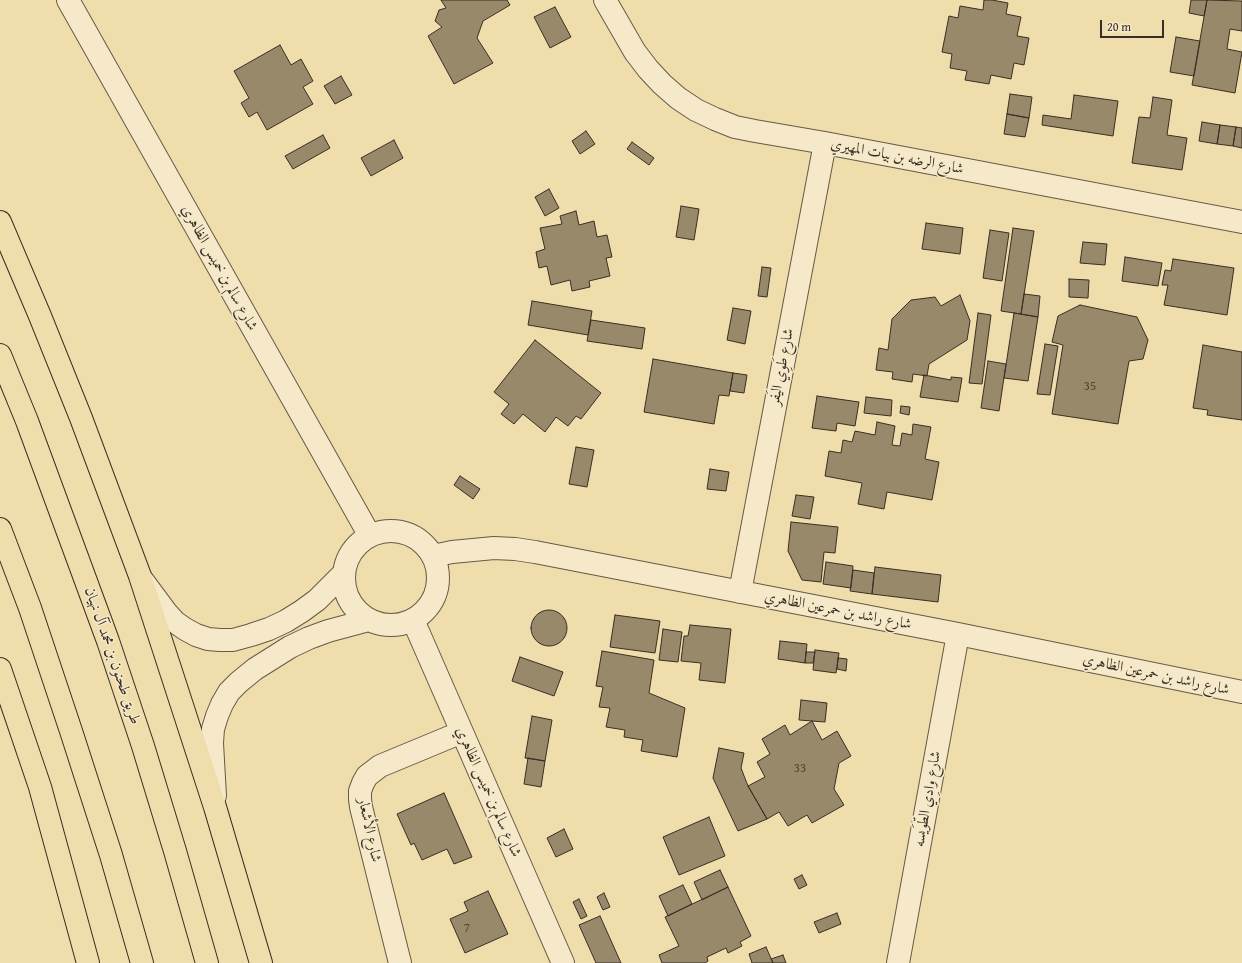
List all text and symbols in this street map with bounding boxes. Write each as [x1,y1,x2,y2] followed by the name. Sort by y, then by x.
[1102,12,1166,38] scale bar
[1107,18,1131,35] text: 20 m
[829,135,965,179] street label: شارع الرضه بن بيات المهيري
[177,202,261,334] street label: شارع سالم بن خميس الظاهري
[766,327,798,407] street label: شارع طَوِي اليَفر
[1084,379,1096,395] house number: 35
[80,585,144,727] street label: طريق طحنون بن محمد آل نهيان
[763,588,913,634] street label: شارع راشد بن حمرعين الظاهري
[1081,651,1231,699] street label: شارع راشد بن حمرعين الظاهري
[451,724,525,860] street label: شارع سالم بن خميس الظاهري
[911,750,945,848] street label: شارع وادِي الطّوَيسه
[794,761,806,777] house number: 33
[353,796,385,864] street label: شارع الأشعار
[464,921,470,937] house number: 7

